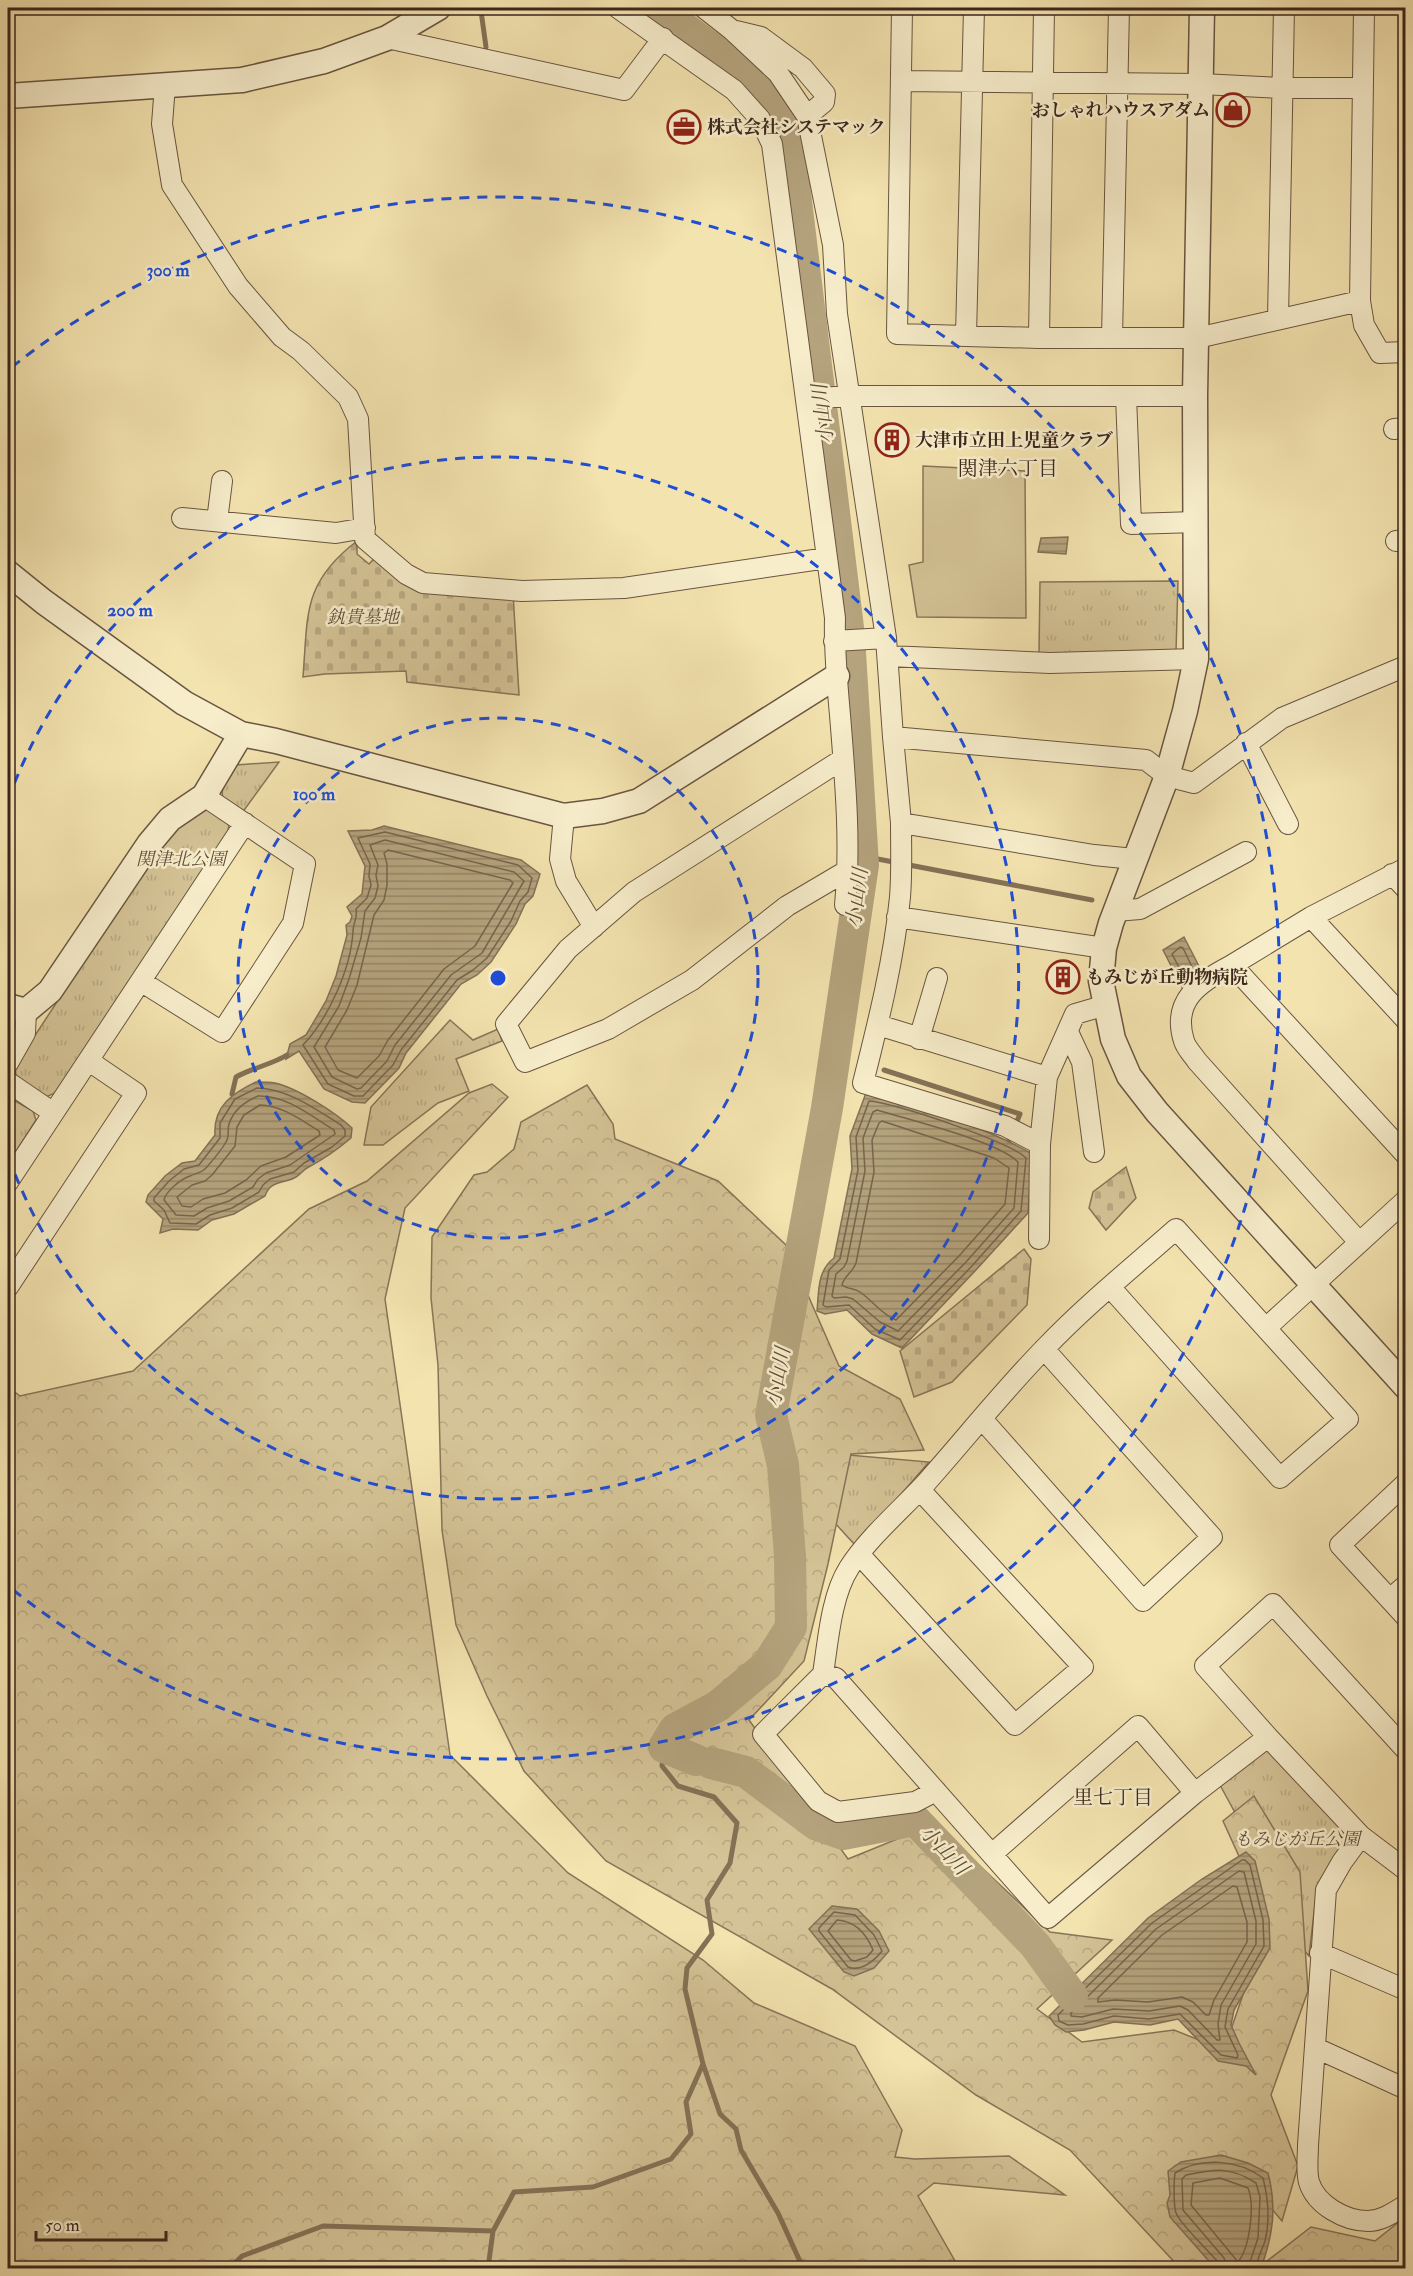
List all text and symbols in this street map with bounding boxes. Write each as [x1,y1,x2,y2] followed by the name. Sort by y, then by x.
[1215,92,1251,128] shop icon: おしゃれハウスアダム
[1032,99,1210,122] place label: おしゃれハウスアダム
[666,109,702,145] office icon: 株式会社システマック
[707,116,885,139] place label: 株式会社システマック
[146,259,191,282] text: 300 m
[807,381,839,445] water label: 小山川
[874,422,910,458] building icon: 大津市立田上児童クラブ
[915,429,1113,452] place label: 大津市立田上児童クラブ
[958,456,1058,481] district label: 関津六丁目
[107,599,154,622] text: 200 m
[327,606,401,629] park label: 釻貴墓地
[293,783,336,806] text: 100 m
[136,848,229,871] park label: 関津北公園
[841,865,873,929] water label: 小山川
[1045,959,1081,995] building icon: もみじが丘動物病院
[1086,966,1248,989] place label: もみじが丘動物病院
[488,968,508,988] centre of rings
[760,1343,796,1409] water label: 小山川
[1073,1785,1153,1810] district label: 里七丁目
[914,1820,975,1882] water label: 小山川
[1234,1828,1363,1851] park label: もみじが丘公園
[36,2204,166,2242] scale bar
[45,2214,80,2237] text: 50 m

